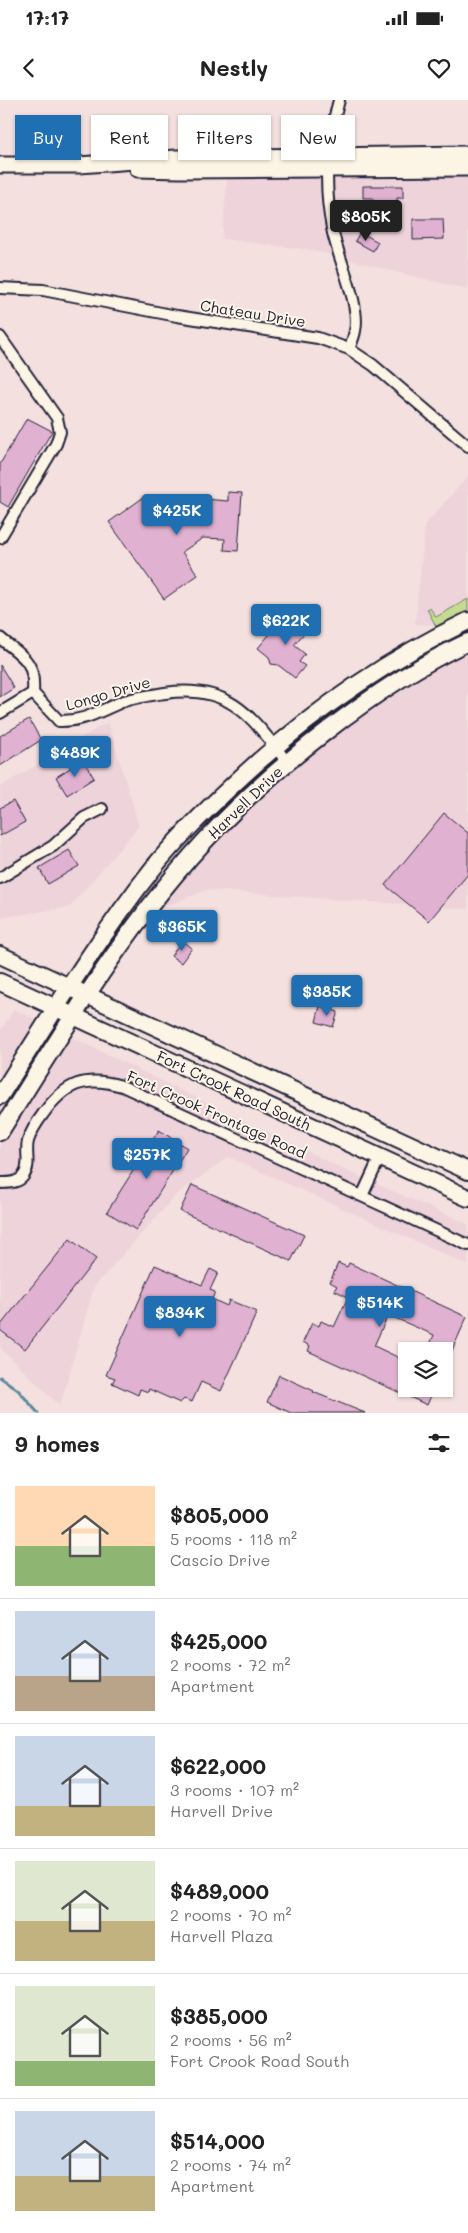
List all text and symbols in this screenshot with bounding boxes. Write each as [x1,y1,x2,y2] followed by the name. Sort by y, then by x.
[25,5,69,30] text: 17:17
[200,53,268,82] text: Nestly
[15,54,43,82] icon: back
[425,54,453,82] icon: heart
[15,115,81,160] chip: Buy
[91,115,168,160] chip: Rent
[178,115,271,160] chip: Filters
[281,115,355,160] chip: New
[331,200,401,242] pin: $805K
[341,205,391,226] text: $805K
[199,295,307,331] street label: Chateau Drive
[142,494,212,536] pin: $425K
[153,499,201,520] text: $425K
[251,604,321,646] pin: $622K
[262,609,310,630] text: $622K
[63,671,153,715] street label: Longo Drive
[40,736,110,778] pin: $489K
[50,741,100,762] text: $489K
[203,761,287,843] street label: Harvell Drive
[147,910,217,952] pin: $365K
[157,915,207,936] text: $365K
[292,974,362,1017] pin: $385K
[302,980,352,1001] text: $385K
[154,1045,314,1135] street label: Fort Crook Road South
[124,1065,310,1163] street label: Fort Crook Frontage Road
[112,1138,182,1180] pin: $257K
[123,1143,171,1164] text: $257K
[345,1286,415,1328] pin: $514K
[357,1291,404,1312] text: $514K
[145,1296,215,1338] pin: $834K
[155,1301,205,1322] text: $834K
[398,1342,453,1397] map controls
[398,1342,453,1397] button: layers
[425,1429,453,1457] icon: filters
[15,1430,100,1457] text: 9 homes
[170,1501,269,1528] text: $805,000
[55,1506,115,1566] icon: home
[170,1528,297,1549] text: 5 rooms · 118 m²
[170,1549,270,1570] text: Cascio Drive
[170,1627,267,1654] text: $425,000
[55,1631,115,1691] icon: home
[170,1654,291,1675] text: 2 rooms · 72 m²
[170,1675,255,1696] text: Apartment
[170,1752,266,1779] text: $622,000
[55,1756,115,1816] icon: home
[170,1779,299,1800] text: 3 rooms · 107 m²
[170,1800,273,1821] text: Harvell Drive
[170,1877,269,1904] text: $489,000
[55,1881,115,1941] icon: home
[170,1904,291,1925] text: 2 rooms · 70 m²
[170,1925,274,1946] text: Harvell Plaza
[170,2002,268,2029] text: $385,000
[55,2006,115,2066] icon: home
[170,2029,292,2050] text: 2 rooms · 56 m²
[170,2050,349,2071] text: Fort Crook Road South
[170,2127,265,2154] text: $514,000
[55,2131,115,2191] icon: home
[170,2154,291,2175] text: 2 rooms · 74 m²
[170,2175,255,2196] text: Apartment

